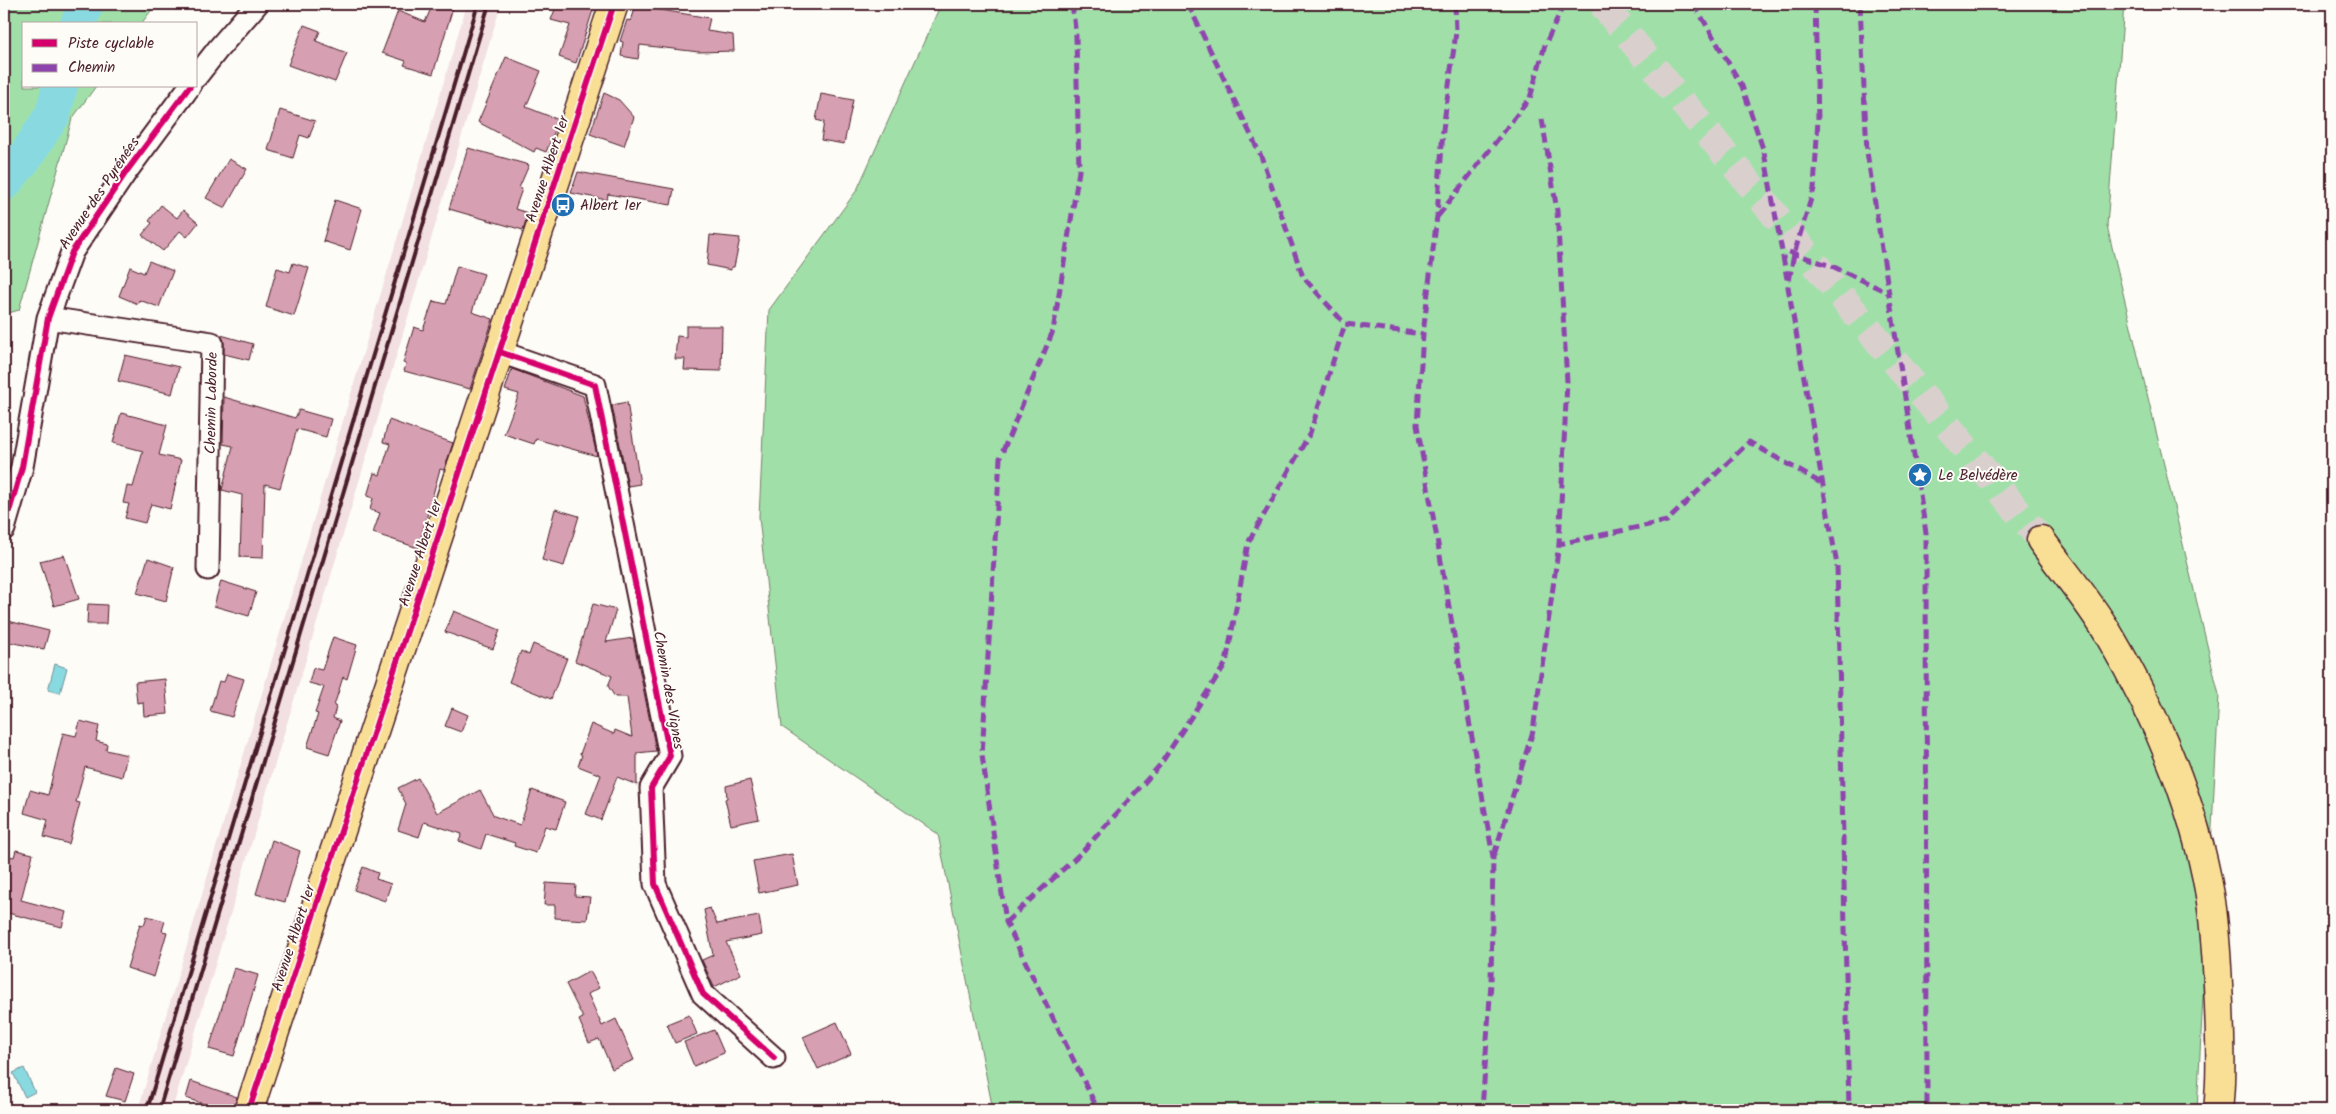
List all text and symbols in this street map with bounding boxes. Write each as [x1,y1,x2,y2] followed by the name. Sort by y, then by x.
[22,22,198,88] legend
[68,32,154,56] text: Piste cyclable
[68,56,115,80] text: Chemin
[519,112,577,226] street label: Avenue Albert 1er
[53,132,147,255] street label: Avenue des Pyrénées
[550,192,576,218] bus stop icon: Albert 1er
[580,194,642,218] place label: Albert 1er
[199,351,225,454] street label: Chemin Laborde
[1907,462,1933,488] place icon: Le Belvédère
[1938,464,2018,488] place label: Le Belvédère
[392,496,450,610] street label: Avenue Albert 1er
[646,629,690,752] street label: Chemin des Vignes
[265,881,323,995] street label: Avenue Albert 1er

